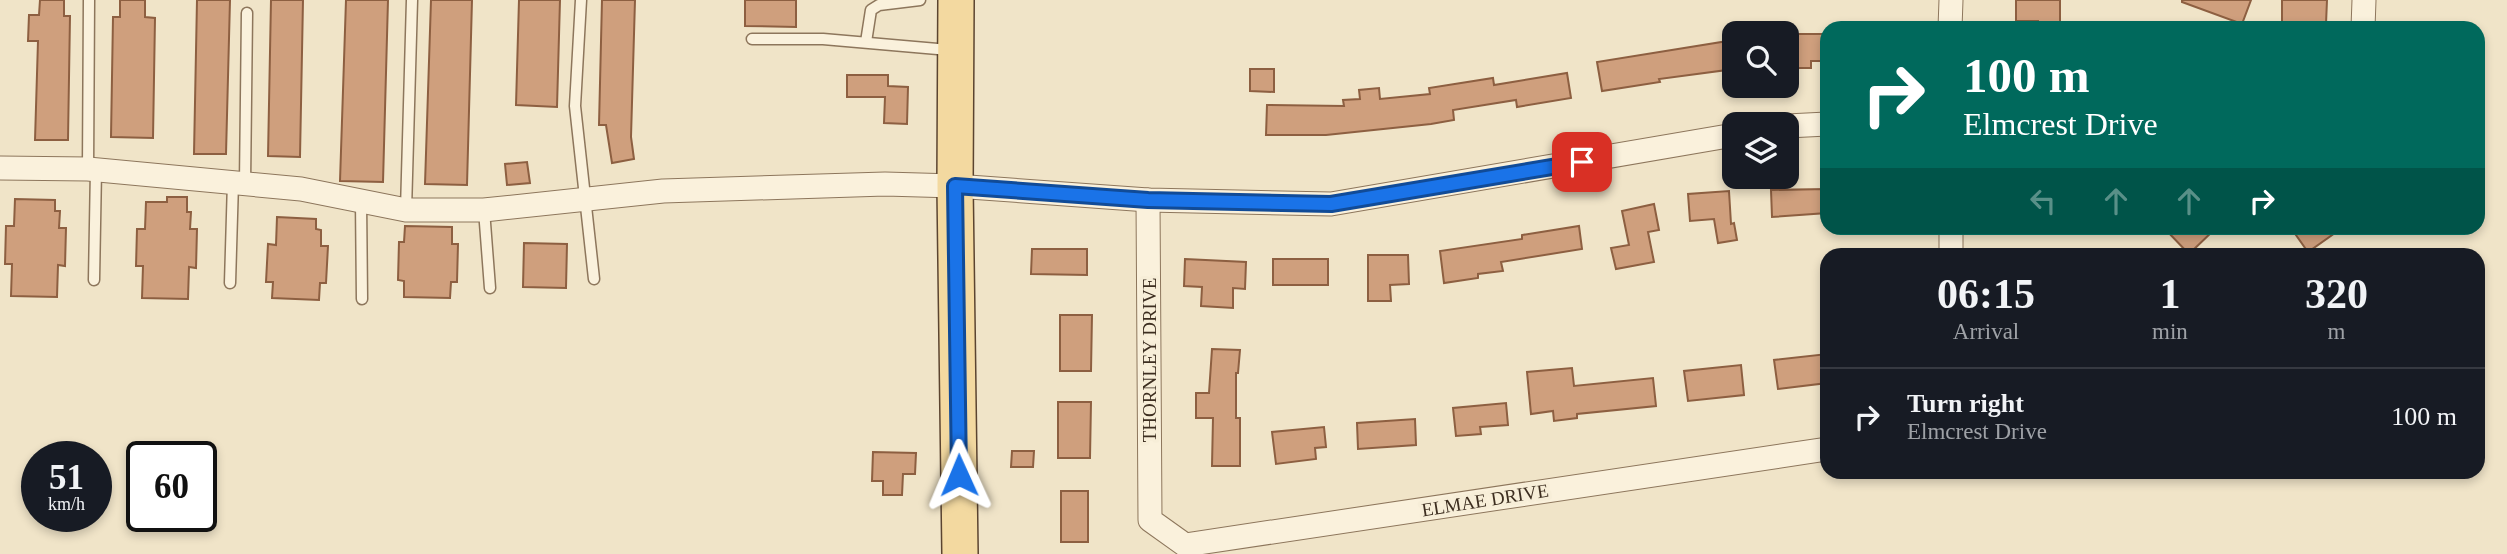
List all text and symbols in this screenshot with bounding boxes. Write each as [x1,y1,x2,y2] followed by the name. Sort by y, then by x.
[1722,21,1799,189] map controls
[1722,21,1799,98] button: search
[1963,48,2090,103] text: 100 m
[1848,49,1939,140] icon: right
[1963,106,2158,142] text: Elmcrest Drive
[1722,112,1799,189] button: layers
[1552,132,1612,192] pin
[1563,143,1601,181] icon: arrive
[2024,182,2062,220] icon: left
[2097,182,2135,220] icon: ahead
[2170,182,2208,220] icon: ahead
[2243,182,2281,220] icon: right
[1937,271,2035,317] text: 06:15
[2159,271,2180,317] text: 1
[2305,271,2368,317] text: 320
[1139,278,1160,442] street label: THORNLEY DRIVE
[1953,319,2019,344] text: Arrival
[2152,319,2188,344] text: min
[2327,319,2345,344] text: m
[1907,389,2024,418] text: Turn right
[1848,398,1886,436] icon: right
[2391,402,2457,431] text: 100 m
[1907,419,2047,444] text: Elmcrest Drive
[922,438,996,512] position arrow
[126,441,217,532] speed limit sign: 60
[49,458,84,497] text: 51
[1420,480,1550,520] street label: ELMAE DRIVE
[48,494,85,514] text: km/h

